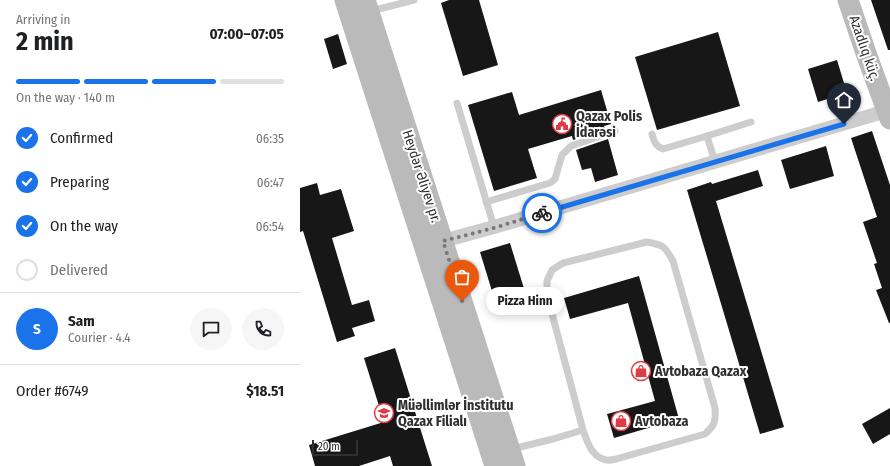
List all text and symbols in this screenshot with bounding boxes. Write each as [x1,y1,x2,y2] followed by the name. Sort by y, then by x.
[16,12,70,27] text: Arriving in
[845,13,884,83] street label: Azadlıq küç.
[209,25,284,43] text: 07:00–07:05
[16,26,74,57] text: 2 min
[827,83,861,124] pin
[833,89,855,111] icon: home
[16,90,115,105] text: On the way · 140 m
[576,108,642,141] place label: Qazax Polis İdarəsi
[551,113,573,135] public building icon: Qazax Polis İdarəsi
[16,127,38,149] icon: check
[399,128,445,225] street label: Heydər Əliyev pr.
[50,129,113,147] text: Confirmed
[256,131,284,146] text: 06:35
[16,171,38,193] icon: check
[50,173,109,191] text: Preparing
[257,175,284,190] text: 06:47
[522,193,562,233] courier
[531,202,553,224] icon: bike
[16,215,38,237] icon: check
[50,217,118,235] text: On the way
[256,219,284,234] text: 06:54
[445,260,479,301] pin
[50,261,108,279] text: Delivered
[451,266,473,288] icon: bag
[486,287,564,315] callout: Pizza Hinn
[497,293,553,308] text: Pizza Hinn
[190,308,232,350] button: chat
[242,308,284,350] button: phone
[68,312,95,330] text: Sam
[33,320,41,338] text: S
[68,330,131,345] text: Courier · 4.4
[630,360,652,382] shop icon: Avtobaza Qazax
[654,363,747,380] place label: Avtobaza Qazax
[16,382,89,400] text: Order #6749
[246,382,284,400] text: $18.51
[398,396,514,430] place label: Müəllimlər İnstitutu Qazax Filialı
[373,402,395,424] school or university icon: Müəllimlər İnstitutu Qazax Filialı
[610,410,632,432] shop icon: Avtobaza
[634,413,688,430] place label: Avtobaza
[312,438,358,457] scale bar
[318,440,340,453] text: 20 m

